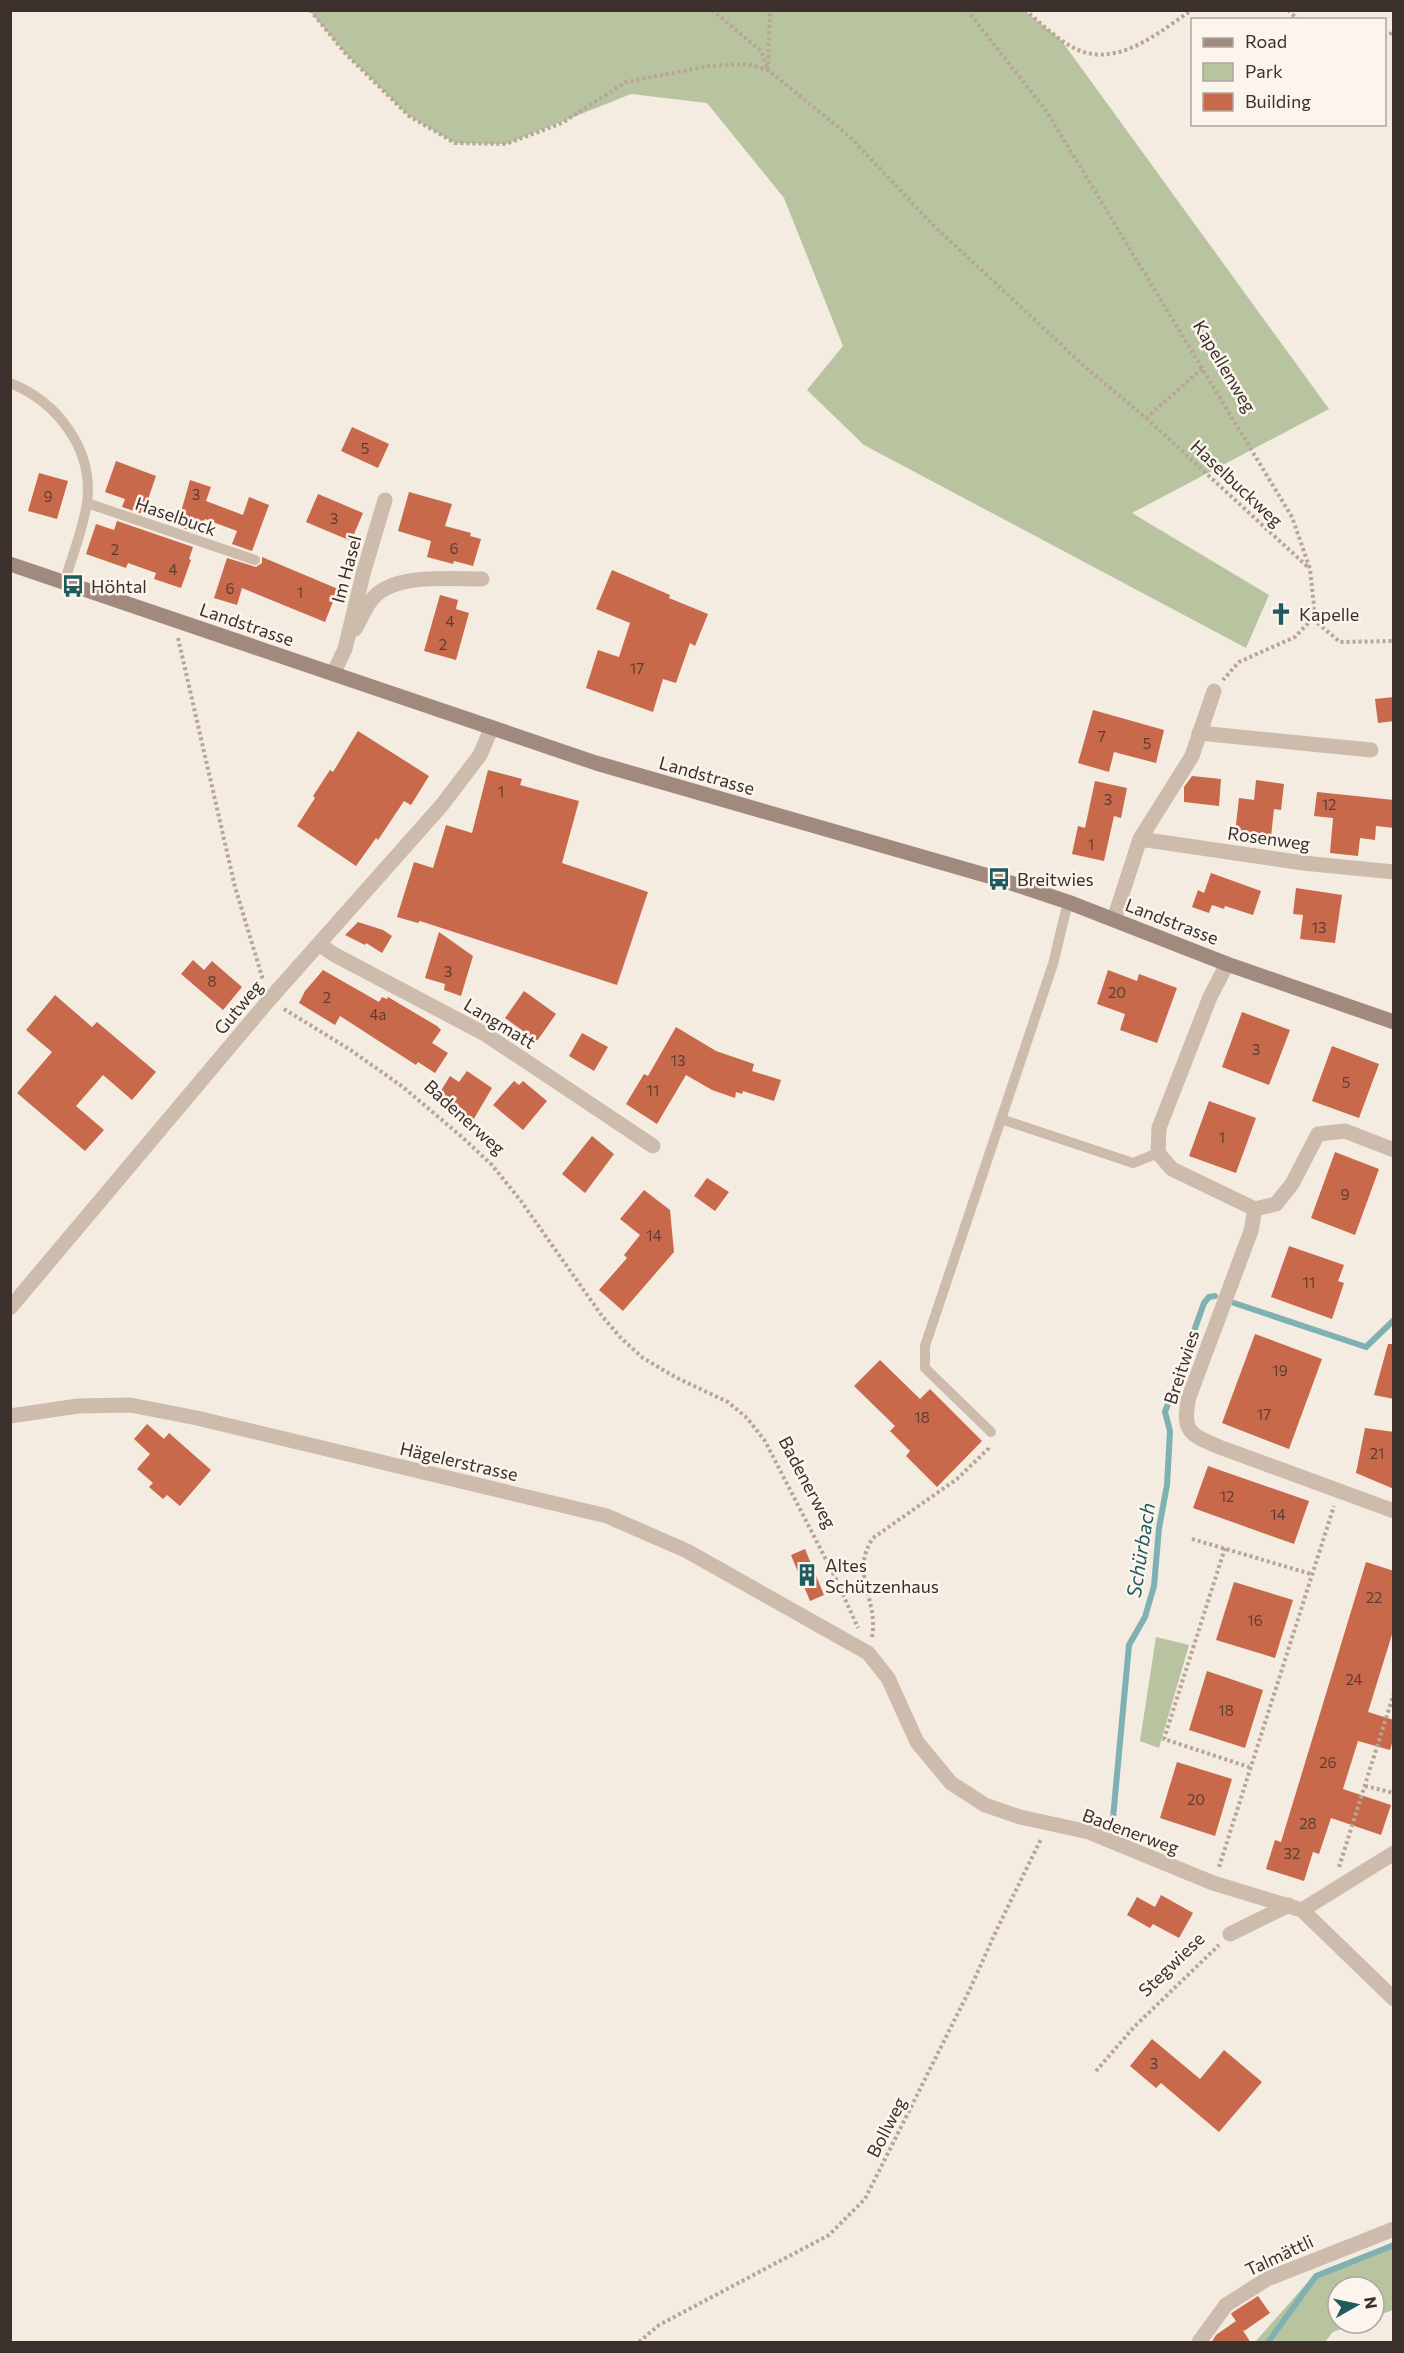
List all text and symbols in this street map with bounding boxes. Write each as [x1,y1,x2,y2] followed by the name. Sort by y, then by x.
[1191,18,1386,126] legend
[1245,30,1287,52] text: Road
[1245,60,1283,82] text: Park
[1245,90,1311,112] text: Building
[1189,316,1261,416] street label: Kapellenweg
[1186,435,1288,531] street label: Haselbuckweg
[361,439,369,457] house number: 5
[192,485,200,503] house number: 3
[43,487,53,505] house number: 9
[132,492,220,540] street label: Haselbuck
[330,509,338,527] house number: 3
[326,533,366,605] street label: Im Hasel
[449,539,459,557] house number: 6
[111,540,119,558] house number: 2
[169,560,178,578] house number: 4
[60,573,86,599] bus stop icon: Höhtal
[91,575,147,597] place label: Höhtal
[225,579,235,597] house number: 6
[297,583,303,601] house number: 1
[197,598,297,650] street label: Landstrasse
[1268,601,1294,627] church icon: Kapelle
[1299,603,1359,625] place label: Kapelle
[446,612,455,630] house number: 4
[439,635,447,653] house number: 2
[630,659,644,677] house number: 17
[1098,727,1106,745] house number: 7
[1143,734,1151,752] house number: 5
[657,751,757,799] street label: Landstrasse
[498,782,504,800] house number: 1
[1104,790,1112,808] house number: 3
[1322,795,1336,813] house number: 12
[1226,821,1312,855] street label: Rosenweg
[1088,835,1094,853] house number: 1
[986,866,1012,892] bus stop icon: Breitwies
[1017,868,1094,890] place label: Breitwies
[1122,893,1222,949] street label: Landstrasse
[1312,918,1326,936] house number: 13
[444,962,452,980] house number: 3
[207,972,217,990] house number: 8
[209,975,267,1039] street label: Gutweg
[1108,983,1126,1001] house number: 20
[323,988,331,1006] house number: 2
[460,993,540,1053] street label: Langmatt
[370,1005,386,1023] house number: 4a
[1252,1040,1260,1058] house number: 3
[671,1051,685,1069] house number: 13
[1342,1073,1350,1091] house number: 5
[420,1075,510,1159] street label: Badenerweg
[647,1081,659,1099] house number: 11
[1219,1128,1225,1146] house number: 1
[1340,1185,1350,1203] house number: 9
[646,1226,662,1244] house number: 14
[1303,1273,1315,1291] house number: 11
[1159,1327,1203,1407] street label: Breitwies
[1272,1361,1288,1379] house number: 19
[1257,1405,1271,1423] house number: 17
[914,1408,930,1426] house number: 18
[775,1432,842,1532] street label: Badenerweg
[398,1437,520,1485] street label: Hägelerstrasse
[1370,1444,1384,1462] house number: 21
[1220,1487,1234,1505] house number: 12
[1121,1501,1159,1599] water label: Schürbach
[1270,1505,1286,1523] house number: 14
[825,1554,939,1597] place label: Altes Schützenhaus
[794,1562,820,1588] building icon: Altes Schützenhaus
[1366,1588,1382,1606] house number: 22
[1247,1611,1263,1629] house number: 16
[1345,1670,1363,1688] house number: 24
[1218,1701,1234,1719] house number: 18
[1319,1753,1337,1771] house number: 26
[1187,1790,1205,1808] house number: 20
[1080,1803,1183,1859] street label: Badenerweg
[1299,1814,1317,1832] house number: 28
[1284,1844,1300,1862] house number: 32
[1133,1927,1209,2001] street label: Stegwiese
[1150,2054,1158,2072] house number: 3
[861,2093,911,2161] street label: Bollweg
[1241,2230,1317,2280] street label: Talmättli
[1326,2275,1386,2335] north arrow
[1361,2295,1382,2310] text: N

